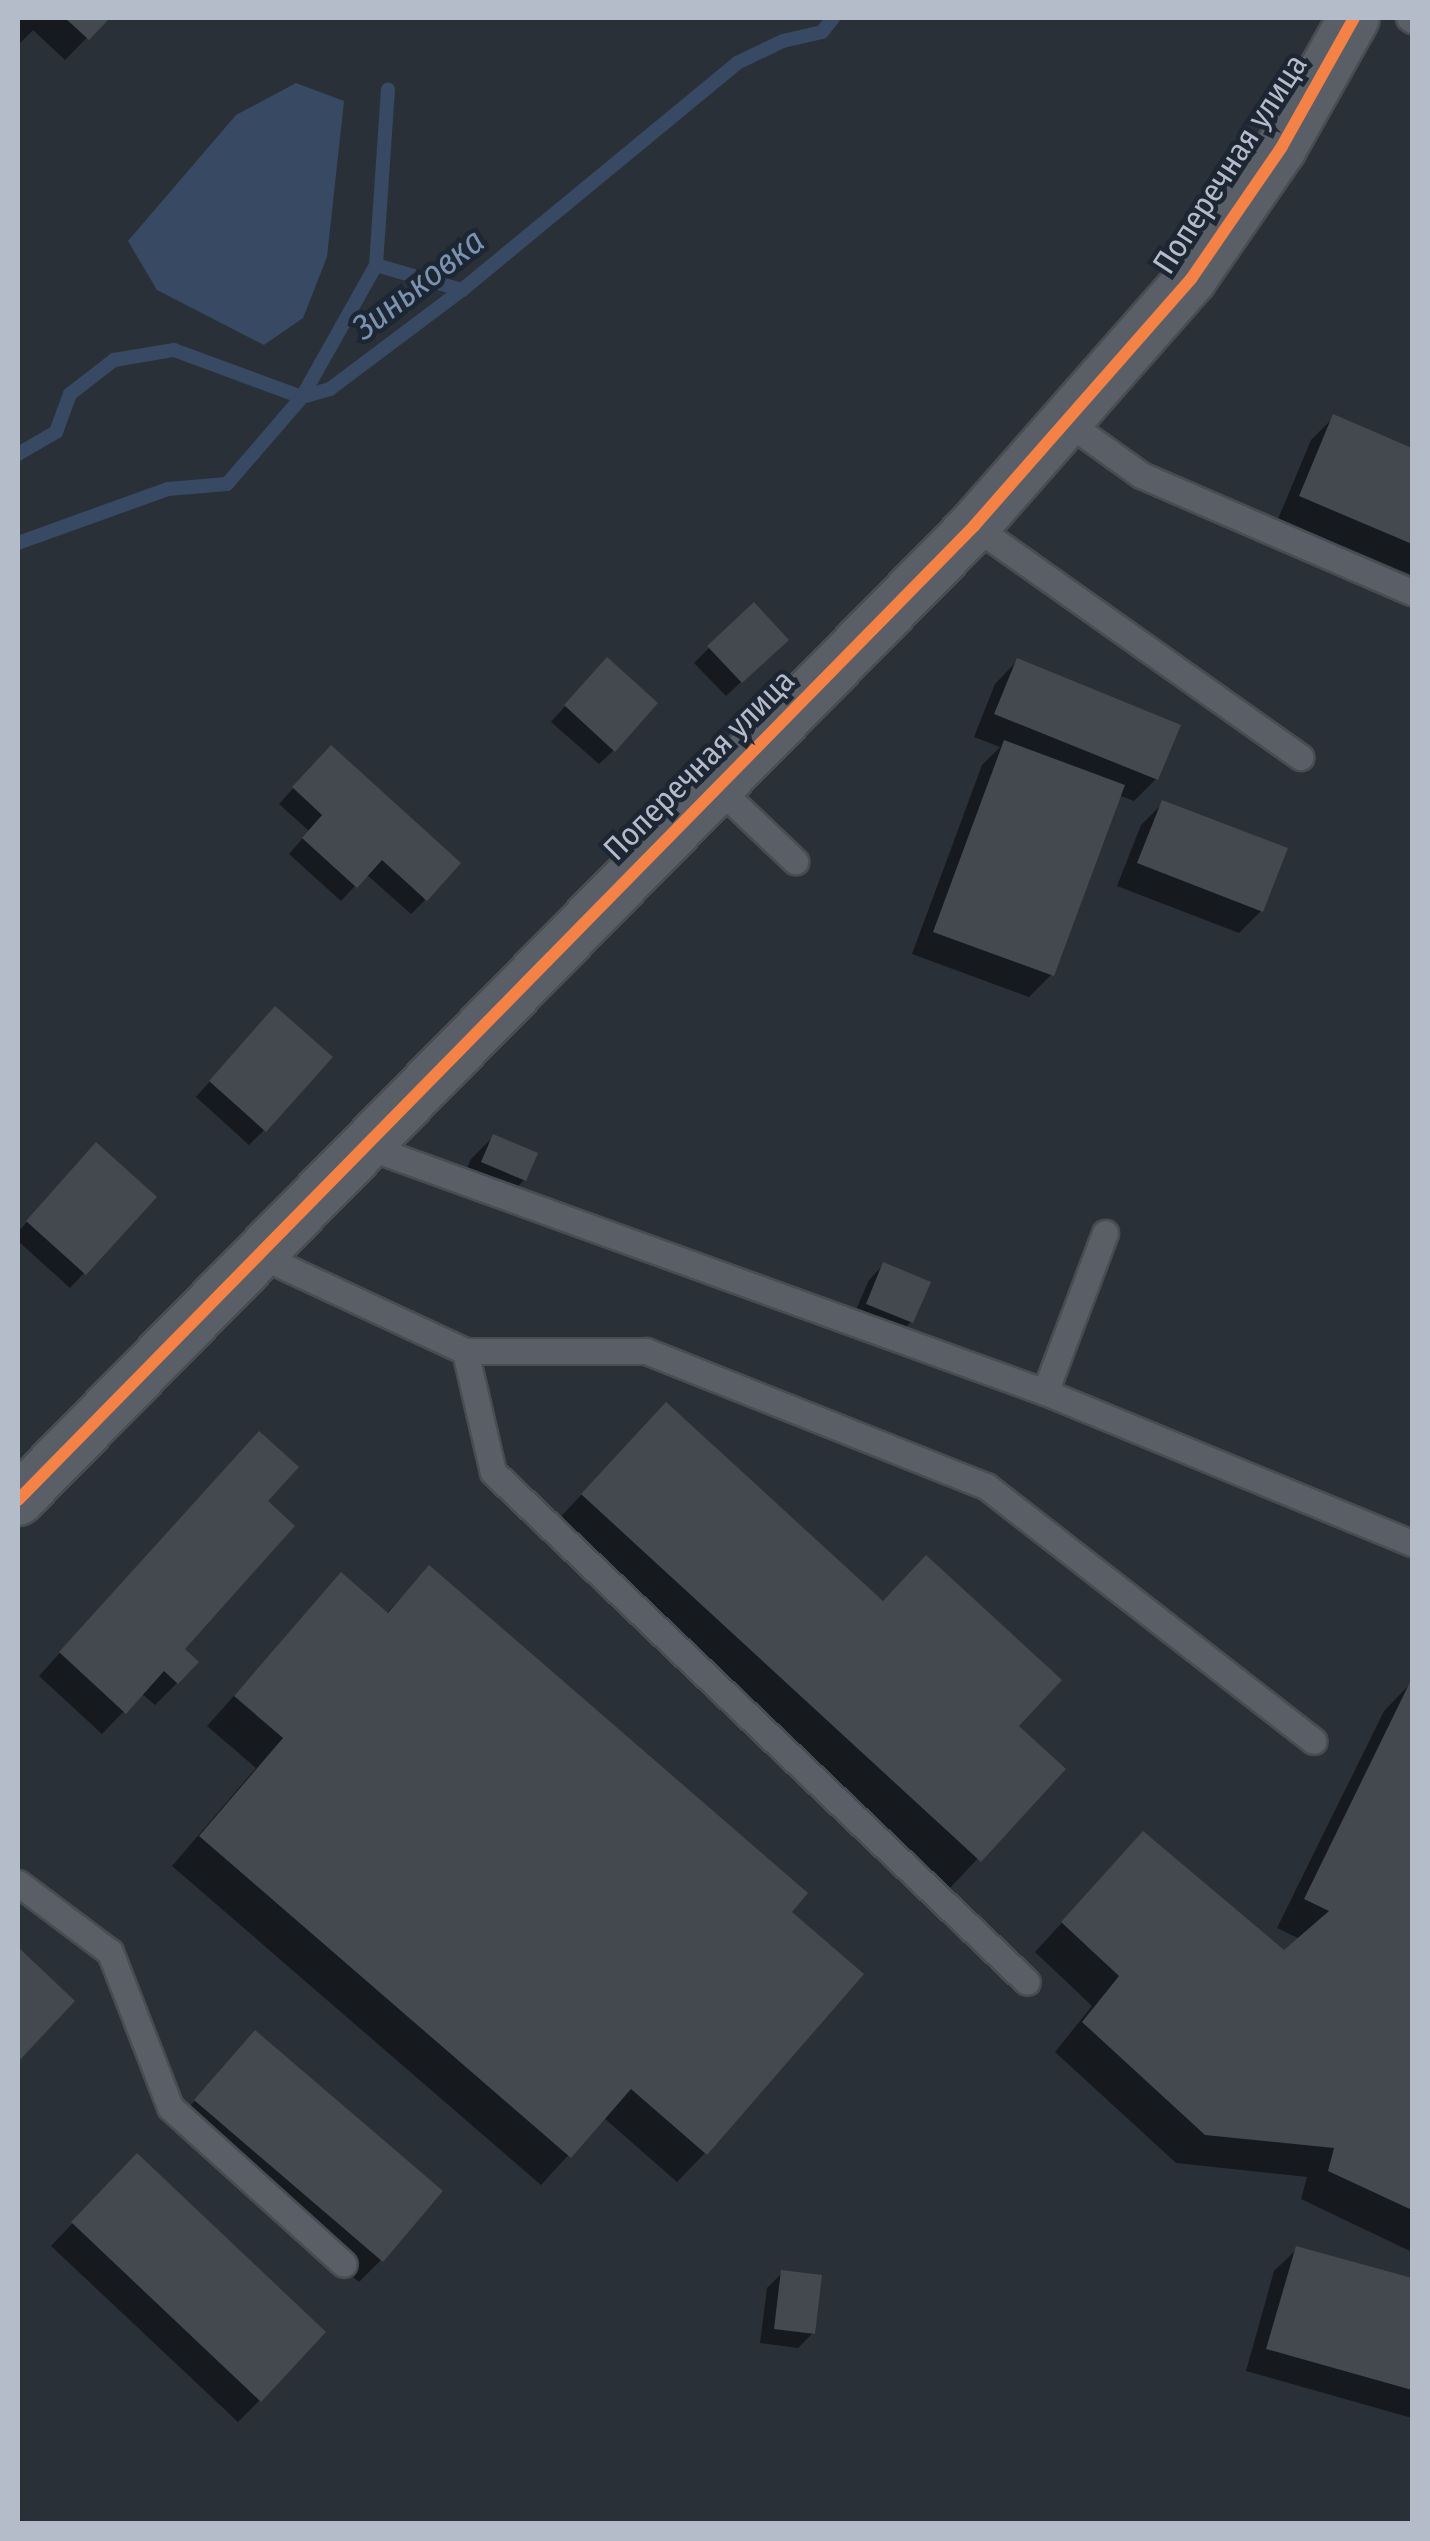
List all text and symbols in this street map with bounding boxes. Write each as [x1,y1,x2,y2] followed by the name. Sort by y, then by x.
[1145,47,1315,281] street label: Поперечная улица
[344,219,492,349] water label: Зиньковка
[596,662,802,868] street label: Поперечная улица

